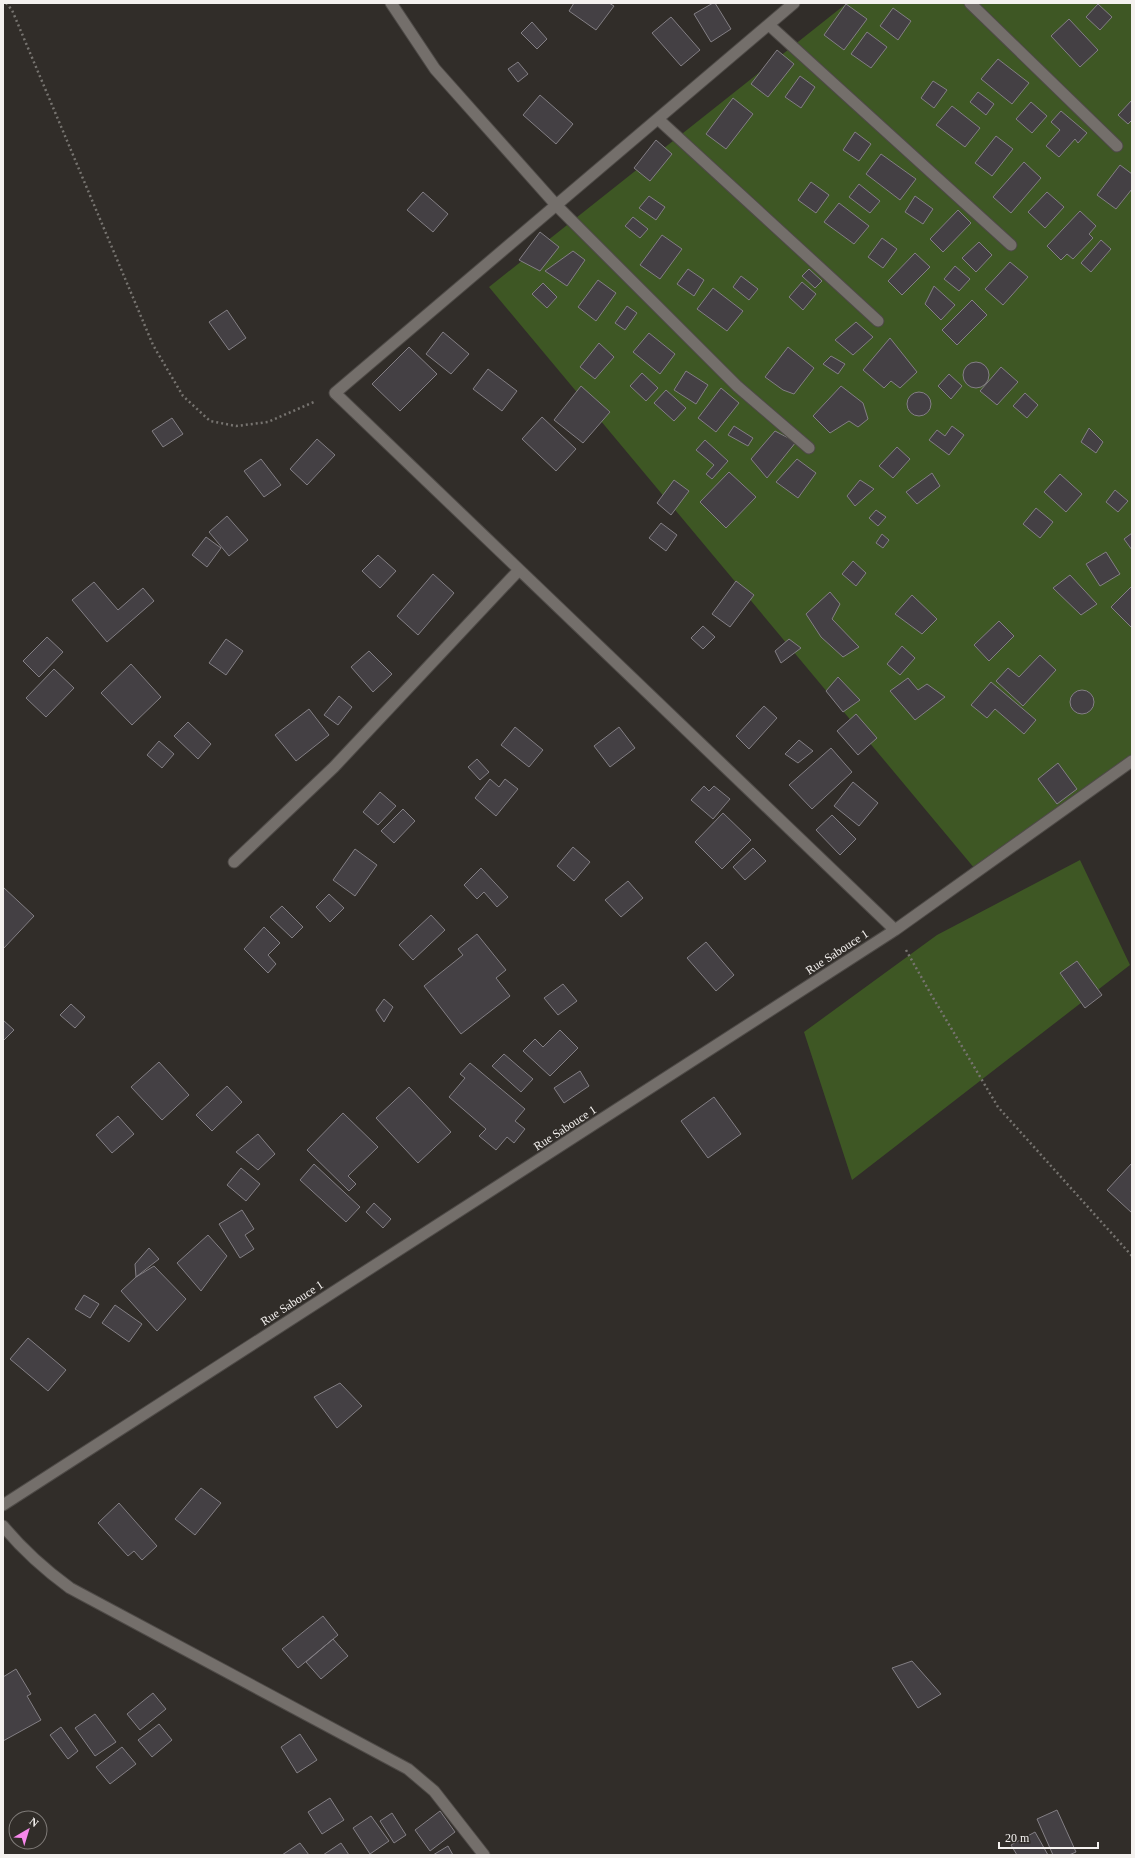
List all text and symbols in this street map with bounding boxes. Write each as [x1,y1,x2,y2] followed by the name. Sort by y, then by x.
[803,927,871,977] street label: Rue Sabouce 1
[531,1103,599,1153] street label: Rue Sabouce 1
[258,1278,326,1328] street label: Rue Sabouce 1
[8,1810,48,1850] north arrow
[27,1815,41,1829] text: N
[999,1824,1098,1850] scale bar
[1005,1831,1030,1845] text: 20 m

